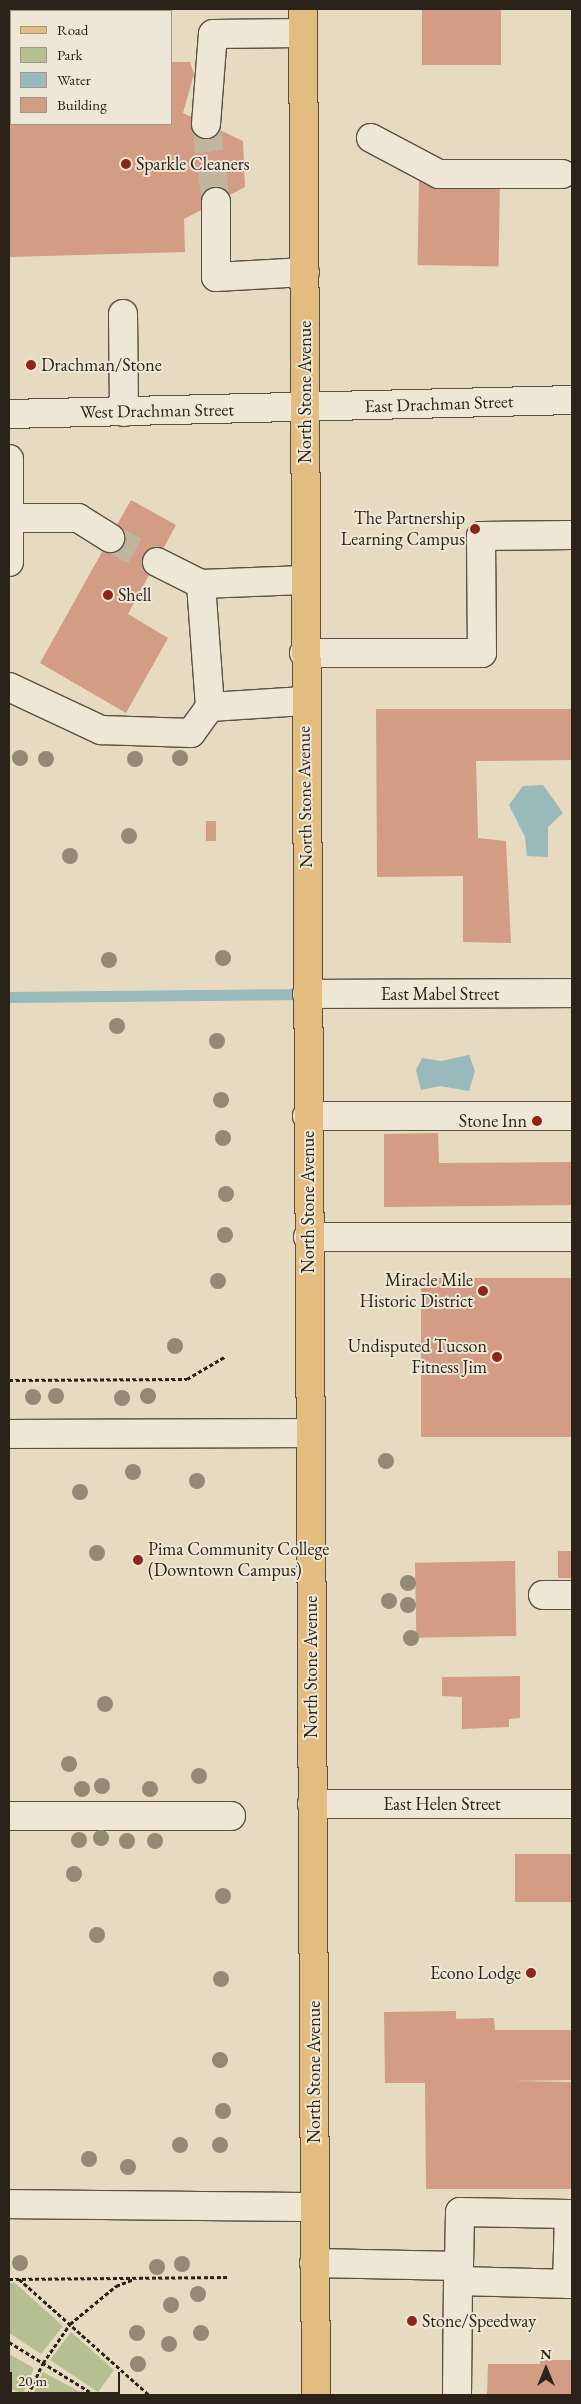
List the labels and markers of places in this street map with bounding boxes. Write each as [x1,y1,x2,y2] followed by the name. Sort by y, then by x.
[136,153,250,175] place label: Sparkle Cleaners
[120,158,132,170] marker: Sparkle Cleaners
[41,354,162,376] place label: Drachman/Stone
[25,359,37,371] marker: Drachman/Stone
[341,508,465,550] place label: The Partnership Learning Campus
[469,523,481,535] marker: The Partnership Learning Campus
[118,584,151,606] place label: Shell
[102,589,114,601] marker: Shell
[459,1110,527,1132] place label: Stone Inn
[531,1115,543,1127] marker: Stone Inn
[359,1270,473,1312] place label: Miracle Mile Historic District
[477,1285,489,1297] marker: Miracle Mile Historic District
[348,1336,487,1378] place label: Undisputed Tucson Fitness Jim
[491,1351,503,1363] marker: Undisputed Tucson Fitness Jim
[148,1539,329,1582] place label: Pima Community College (Downtown Campus)
[132,1554,144,1566] marker: Pima Community College (Downtown Campus)
[430,1962,521,1984] place label: Econo Lodge
[525,1967,537,1979] marker: Econo Lodge
[422,2310,536,2332] place label: Stone/Speedway
[406,2315,418,2327] marker: Stone/Speedway

